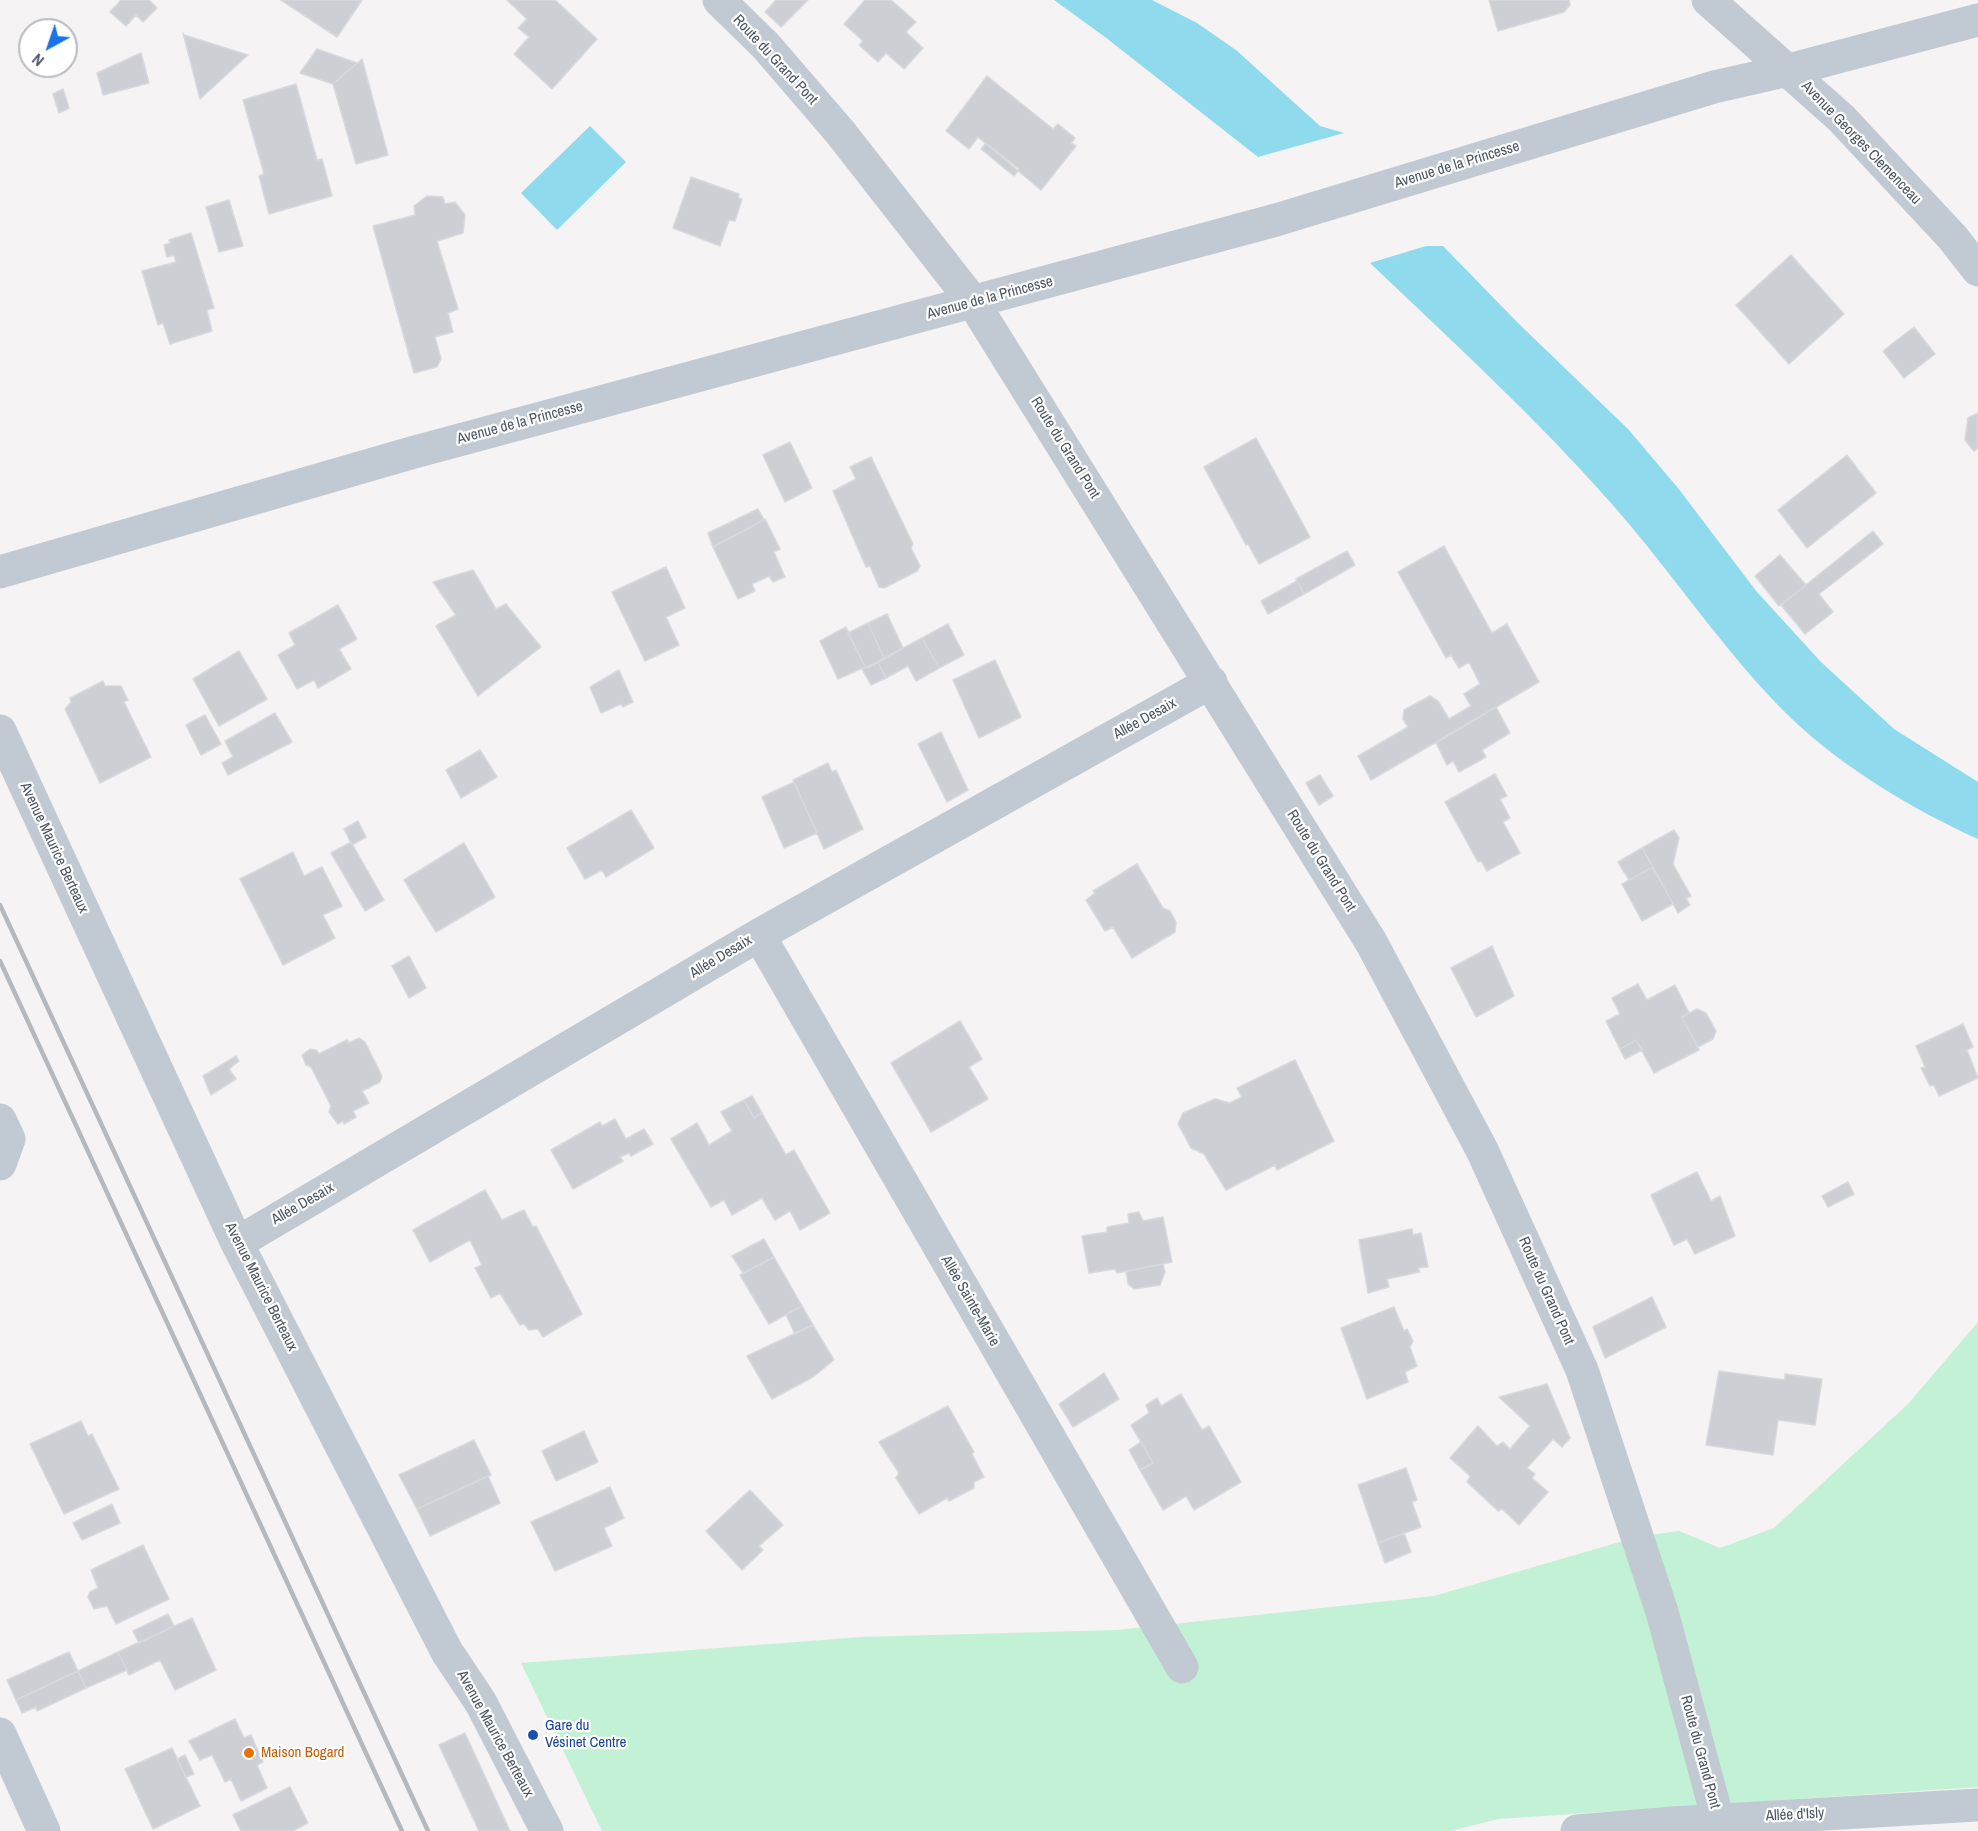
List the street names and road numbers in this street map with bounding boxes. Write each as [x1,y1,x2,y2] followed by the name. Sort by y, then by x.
[729,11,821,109] street label: Route du Grand Pont
[1797,78,1925,208] street label: Avenue Georges Clemenceau
[1392,137,1522,193] street label: Avenue de la Princesse
[925,273,1055,323] street label: Avenue de la Princesse
[1027,394,1103,502] street label: Route du Grand Pont
[455,398,585,448] street label: Avenue de la Princesse
[1110,694,1180,744] street label: Allée Desaix
[16,780,92,916] street label: Avenue Maurice Berteaux
[1283,807,1359,915] street label: Route du Grand Pont
[687,932,755,982] street label: Allée Desaix
[269,1179,337,1229] street label: Allée Desaix
[221,1220,301,1354] street label: Avenue Maurice Berteaux
[1514,1234,1578,1348] street label: Route du Grand Pont
[937,1252,1003,1350] street label: Allée Sainte-Marie
[453,1668,537,1800] street label: Avenue Maurice Berteaux
[1676,1694,1724,1810] street label: Route du Grand Pont
[1765,1804,1825,1826] street label: Allée d'Isly

